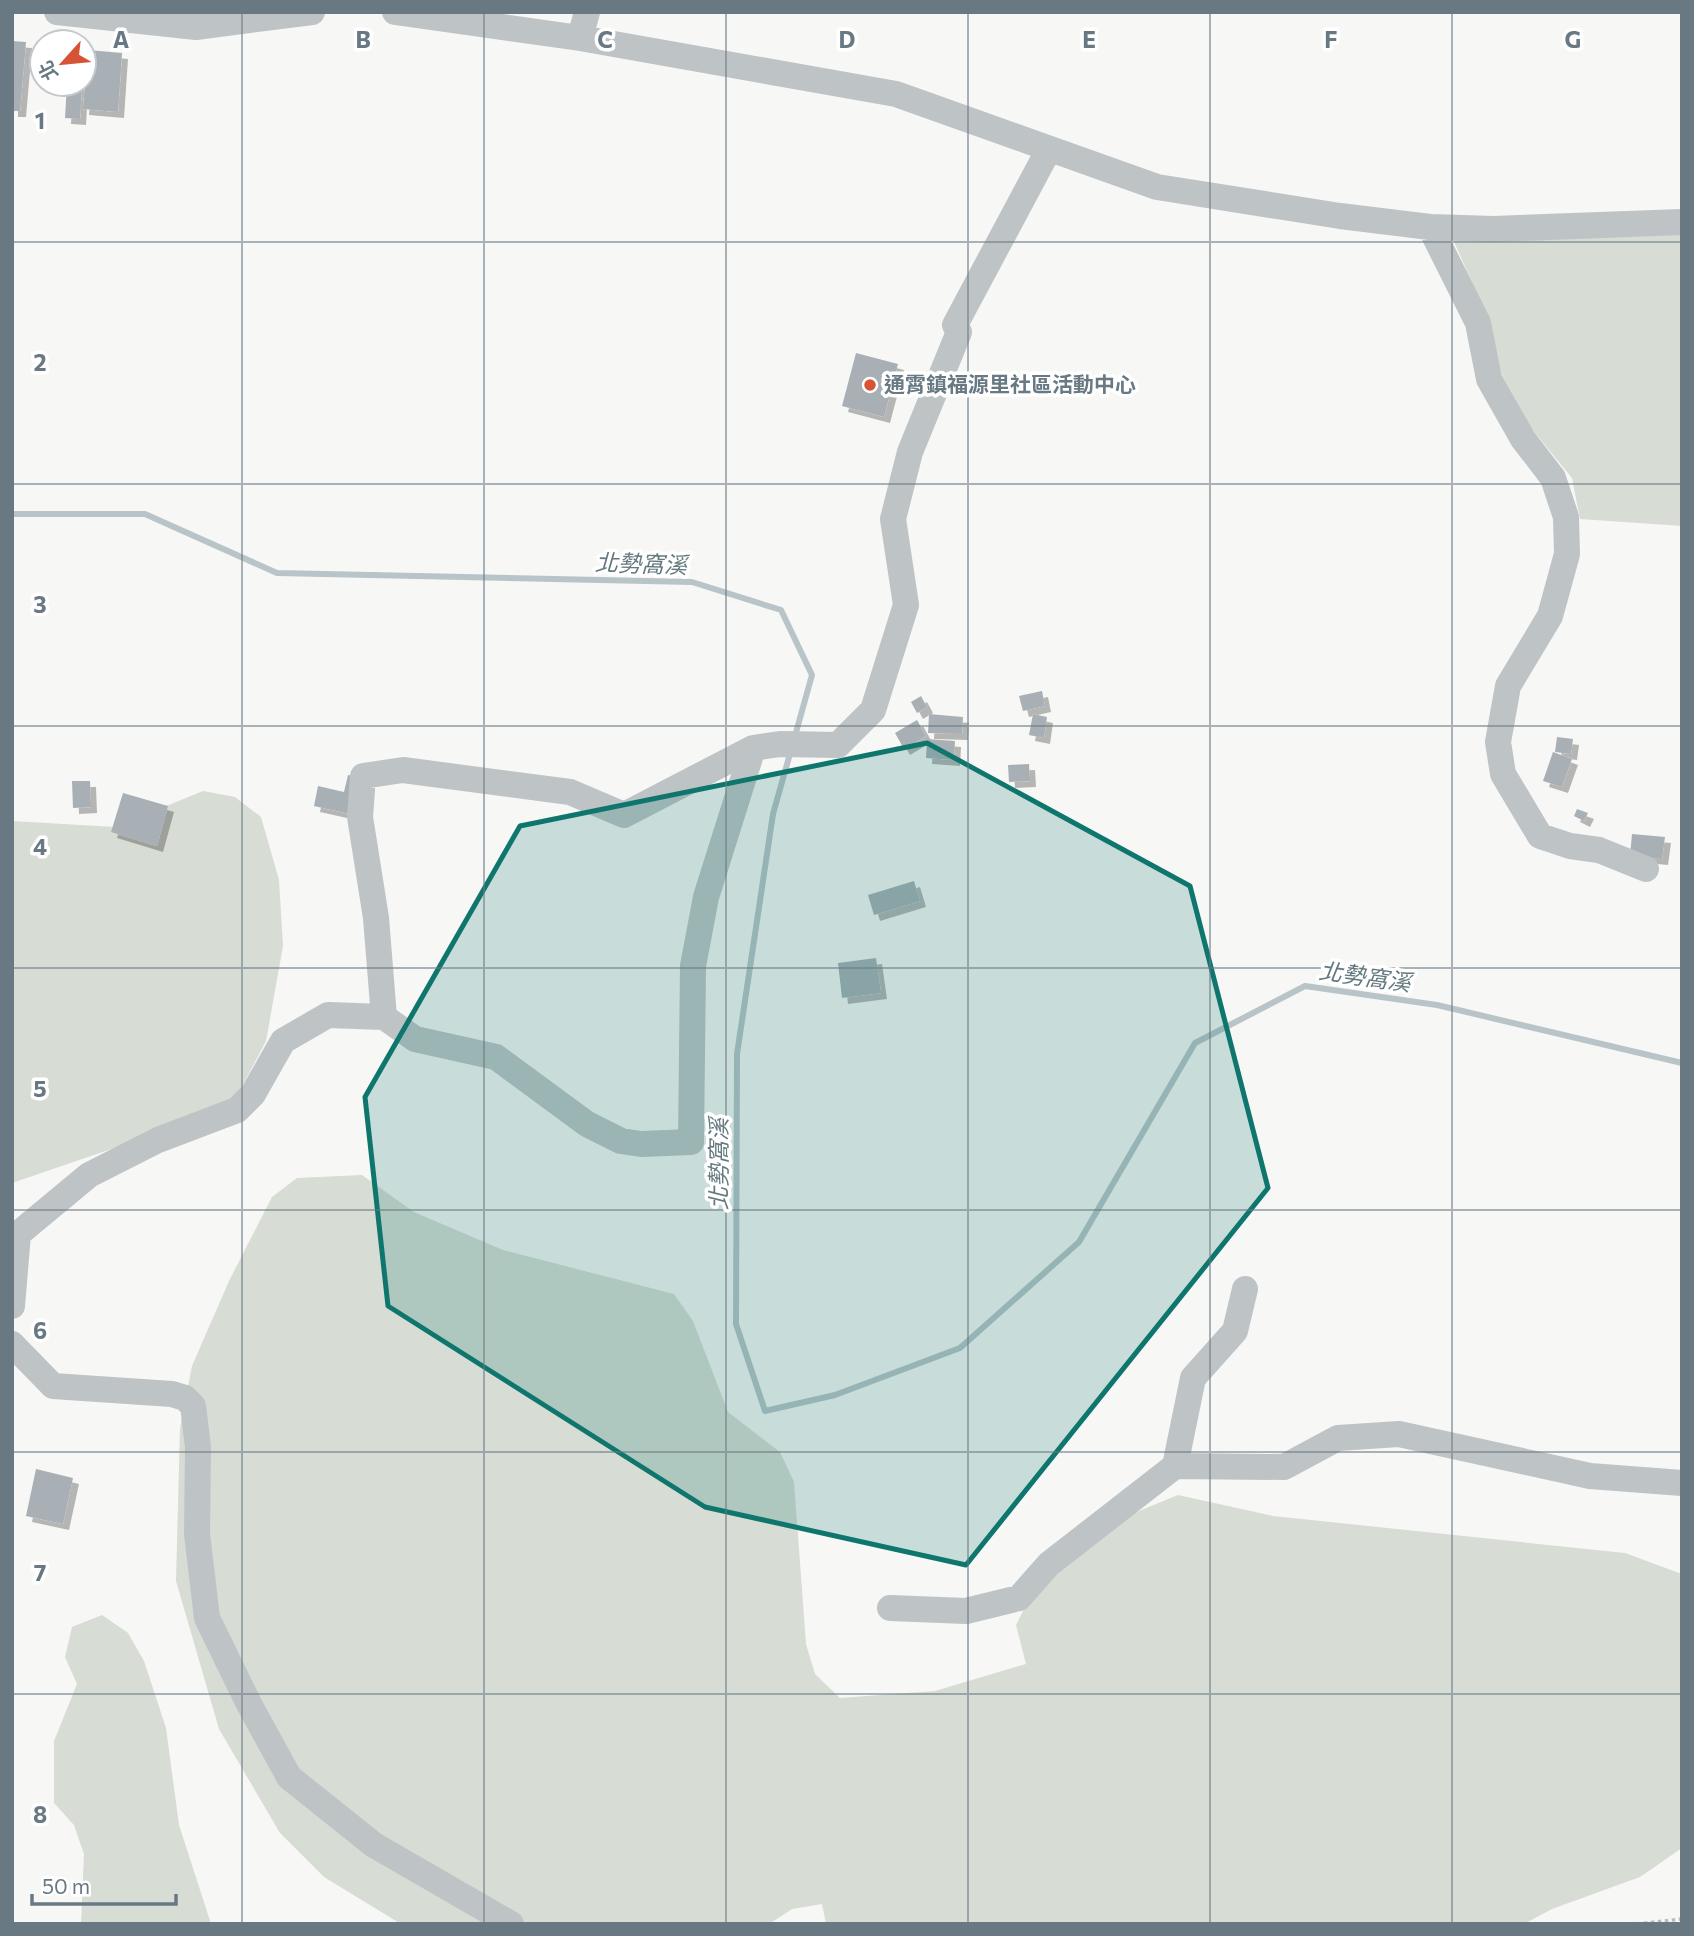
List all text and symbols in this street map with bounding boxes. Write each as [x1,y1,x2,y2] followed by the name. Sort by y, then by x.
[113,25,130,53] text: A
[355,25,371,53] text: B
[597,25,613,53] text: C
[839,25,856,53] text: D
[1082,25,1096,53] text: E
[1324,25,1338,53] text: F
[1565,25,1581,53] text: G
[28,28,98,98] north arrow
[33,57,62,85] text: 北
[35,106,45,134] text: 1
[33,348,47,376] text: 2
[884,371,1136,396] place label: 通霄鎮福源里社區活動中心
[862,377,878,393] marker: 通霄鎮福源里社區活動中心
[595,547,690,579] water label: 北勢窩溪
[33,590,47,618] text: 3
[33,832,47,860] text: 4
[1318,956,1416,997] water label: 北勢窩溪
[33,1074,47,1102] text: 5
[704,1115,732,1210] water label: 北勢窩溪
[33,1316,47,1344] text: 6
[34,1558,46,1586] text: 7
[33,1800,47,1828] text: 8
[32,1862,175,1906] scale bar
[42,1873,90,1898] text: 50 m

